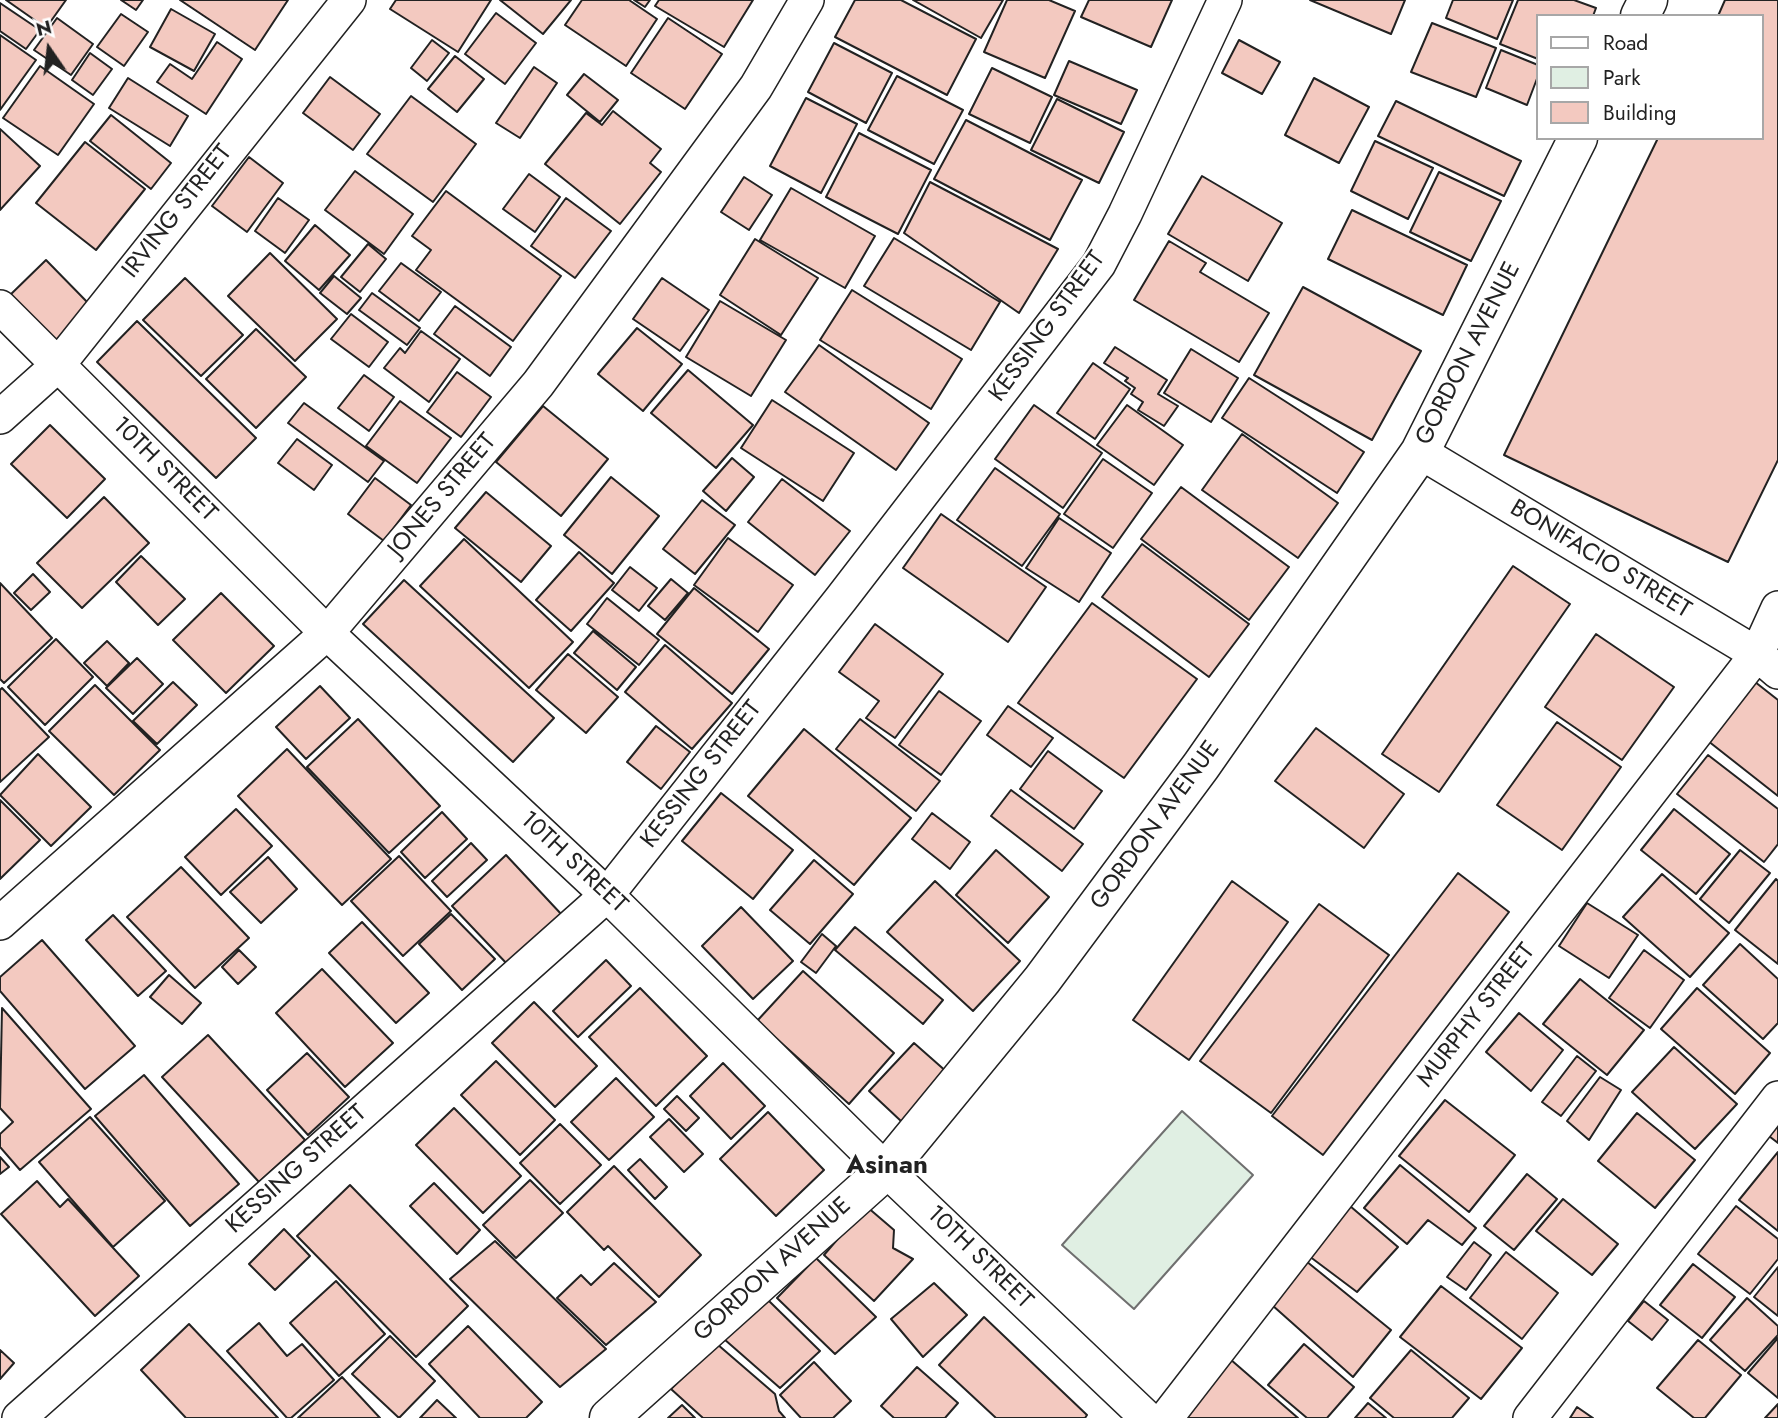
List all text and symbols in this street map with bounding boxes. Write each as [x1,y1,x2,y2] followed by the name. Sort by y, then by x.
[33,13,54,43] text: N
[14,14,84,84] north arrow
[1536,14,1764,140] legend
[1603,28,1648,58] text: Road
[1603,63,1640,93] text: Park
[1603,98,1676,128] text: Building
[117,140,239,284] street label: IRVING STREET
[984,246,1112,408] street label: KESSING STREET
[1410,258,1528,450] street label: GORDON AVENUE
[106,412,222,528] street label: 10TH STREET
[383,428,503,564] street label: JONES STREET
[1504,495,1696,625] street label: BONIFACIO STREET
[636,696,768,854] street label: KESSING STREET
[1085,736,1227,916] street label: GORDON AVENUE
[513,806,633,920] street label: 10TH STREET
[1412,939,1542,1093] street label: MURPHY STREET
[221,1100,373,1240] street label: KESSING STREET
[846,1151,928,1183] district label: Asinan
[689,1192,857,1348] street label: GORDON AVENUE
[920,1200,1038,1316] street label: 10TH STREET

